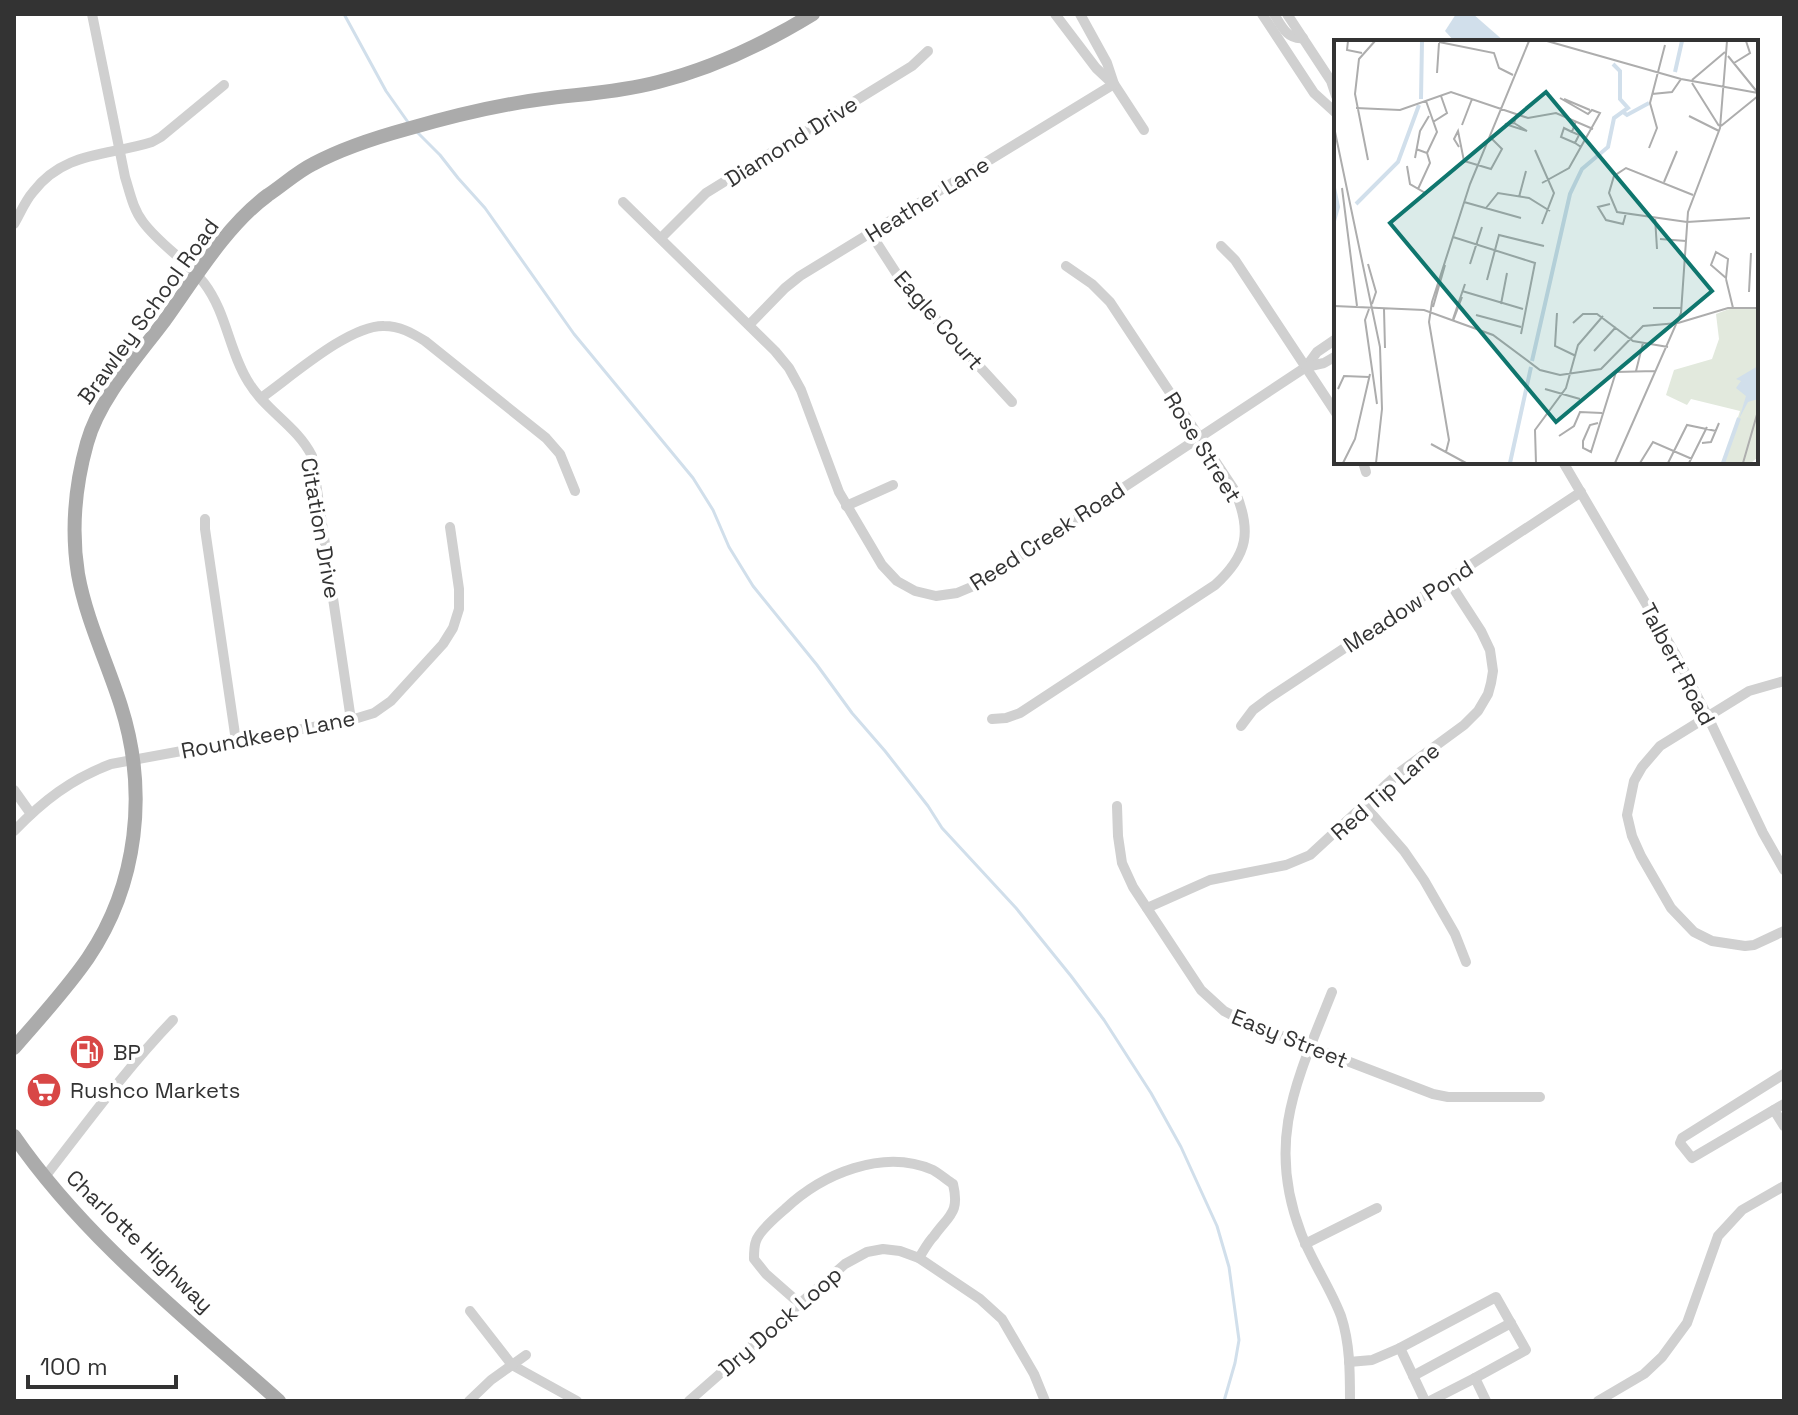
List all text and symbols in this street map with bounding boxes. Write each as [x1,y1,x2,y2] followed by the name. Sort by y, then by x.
[1334,40,1758,464] inset map
[719,89,863,193] street label: Diamond Drive
[860,150,994,248] street label: Heather Lane
[71,213,225,409] street label: Brawley School Road
[888,265,990,375] street label: Eagle Court
[1158,387,1248,507] street label: Rose Street
[295,455,347,601] street label: Citation Drive
[964,475,1130,597] street label: Reed Creek Road
[1338,554,1478,658] street label: Meadow Pond
[1634,598,1722,730] street label: Talbert Road
[179,703,357,765] street label: Roundkeep Lane
[1325,736,1445,846] street label: Red Tip Lane
[1228,1002,1352,1074] street label: Easy Street
[68,1033,106,1071] fuel station icon: BP
[113,1038,141,1066] place label: BP
[25,1071,63,1109] supermarket icon: Rushco Markets
[70,1076,240,1104] place label: Rushco Markets
[60,1164,220,1318] street label: Charlotte Highway
[713,1260,847,1382] street label: Dry Dock Loop
[28,1339,176,1389] scale bar
[40,1351,108,1382] text: 100 m

